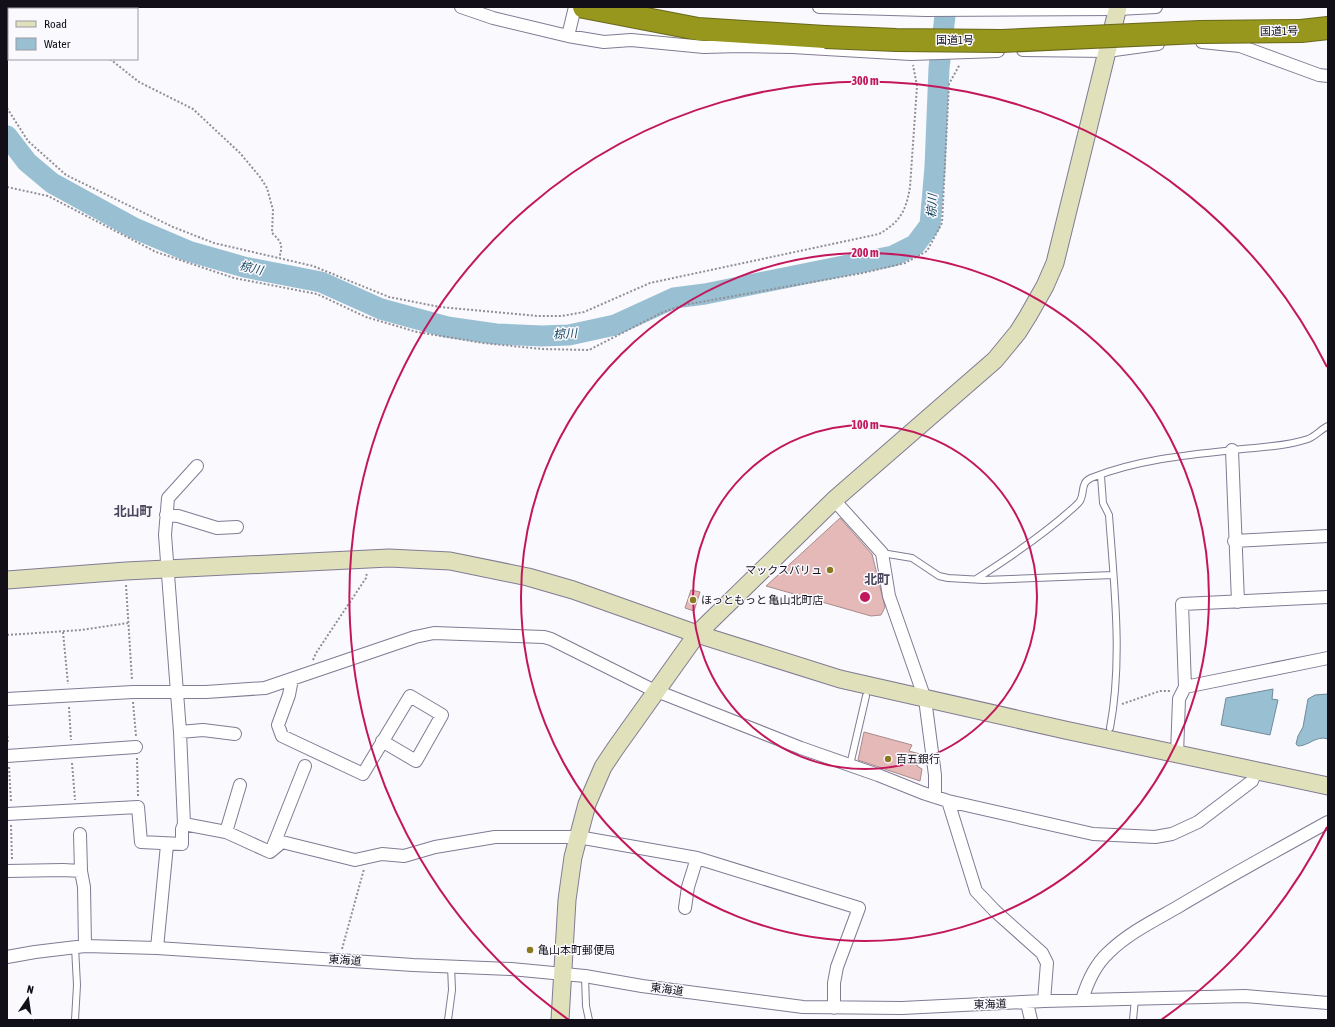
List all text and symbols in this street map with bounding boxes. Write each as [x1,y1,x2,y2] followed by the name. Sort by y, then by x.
[8,8,138,60] legend
[44,17,67,31] text: Road
[1260,25,1298,37] street label: 国道1号
[936,34,974,46] street label: 国道1号
[44,37,71,51] text: Water
[851,74,879,88] text: 300 m
[924,192,940,218] water label: 椋川
[851,246,879,260] text: 200 m
[238,258,266,278] water label: 椋川
[553,326,579,342] water label: 椋川
[851,418,879,432] text: 100 m
[113,504,153,519] district label: 北山町
[745,564,822,576] place label: マックスバリュ
[825,565,835,575] marker: マックスバリュ
[864,572,890,587] district label: 北町
[858,590,872,604] centre of rings
[701,594,824,606] place label: ほっともっと 亀山北町店
[688,595,698,605] marker: ほっともっと 亀山北町店
[896,753,940,765] place label: 百五銀行
[883,754,893,764] marker: 百五銀行
[538,944,615,956] place label: 亀山本町郵便局
[525,945,535,955] marker: 亀山本町郵便局
[328,953,362,967] street label: 東海道
[8,979,48,1019] north arrow
[650,981,684,997] street label: 東海道
[26,983,35,996] text: N
[973,997,1007,1011] street label: 東海道

